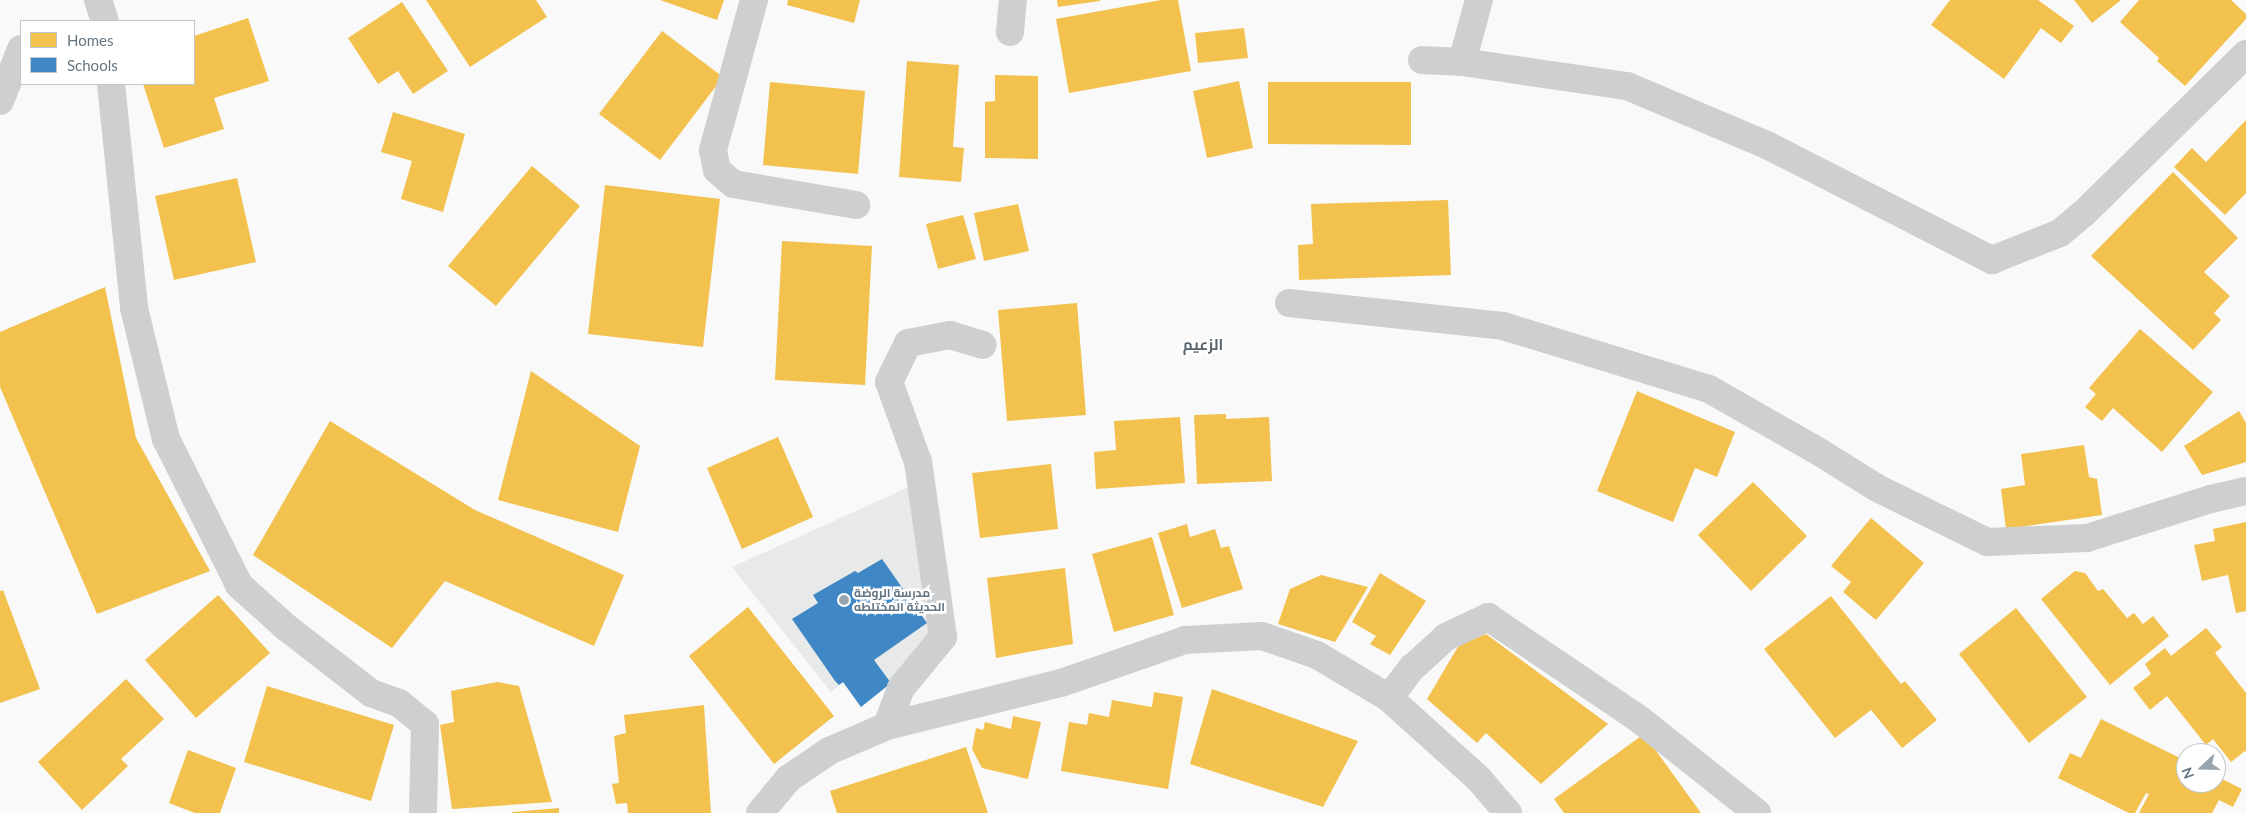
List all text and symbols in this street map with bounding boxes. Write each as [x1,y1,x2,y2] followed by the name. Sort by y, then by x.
[20,20,195,85] legend
[67,31,113,49] text: Homes
[67,56,118,74] text: Schools
[1183,336,1223,354] district label: الزعيم
[854,586,945,614] place label: مدرسة الروضة الحديثة المختلطه
[838,594,850,606] marker: مدرسة الروضة الحديثة المختلطه
[2176,743,2226,793] north arrow
[2178,765,2197,781] text: N

